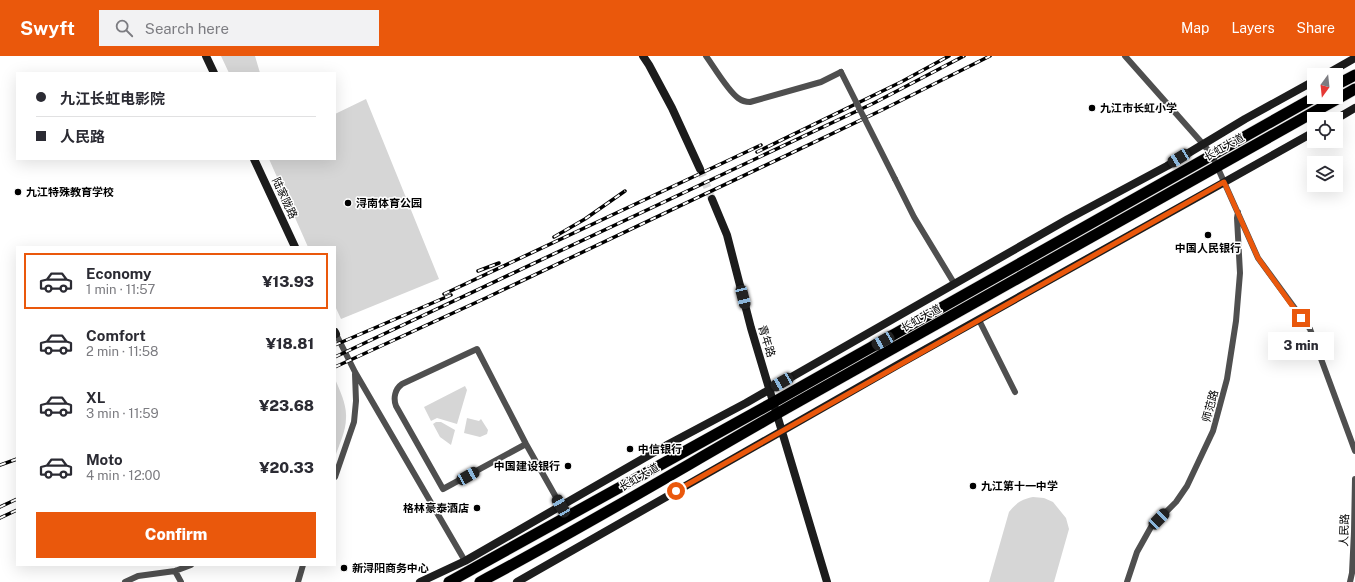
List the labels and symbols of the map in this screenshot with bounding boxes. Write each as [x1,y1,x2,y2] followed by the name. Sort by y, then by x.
[1307,68,1343,104] north arrow
[1100,102,1177,114] place label: 九江市长虹小学
[1087,103,1097,113] marker: 九江市长虹小学
[1202,131,1246,163] street label: 长虹大道
[1166,147,1192,169] car
[270,176,300,220] street label: 陆家陇路
[26,186,114,198] place label: 九江特殊教育学校
[13,187,23,197] marker: 九江特殊教育学校
[356,197,422,209] place label: 浔南体育公园
[343,198,353,208] marker: 浔南体育公园
[1203,230,1213,240] marker: 中国人民银行
[1175,242,1241,254] place label: 中国人民银行
[734,284,752,310] car
[899,302,943,334] street label: 长虹大道
[1292,309,1310,327] route end
[756,323,778,359] street label: 青年路
[870,330,896,352] car
[1268,332,1334,360] callout: 3 min
[769,371,795,393] car
[1200,389,1220,423] street label: 师范路
[638,443,682,455] place label: 中信银行
[625,444,635,454] marker: 中信银行
[494,460,560,472] place label: 中国建设银行
[563,461,573,471] marker: 中国建设银行
[617,461,661,493] street label: 长虹大道
[455,465,481,487] car
[981,480,1058,492] place label: 九江第十一中学
[968,481,978,491] marker: 九江第十一中学
[667,482,685,500] route start
[550,493,572,519] car
[403,502,469,514] place label: 格林豪泰酒店
[472,503,482,513] marker: 格林豪泰酒店
[1146,506,1172,532] car
[1337,513,1351,547] street label: 人民路
[352,562,429,574] place label: 新浔阳商务中心
[339,563,349,573] marker: 新浔阳商务中心

